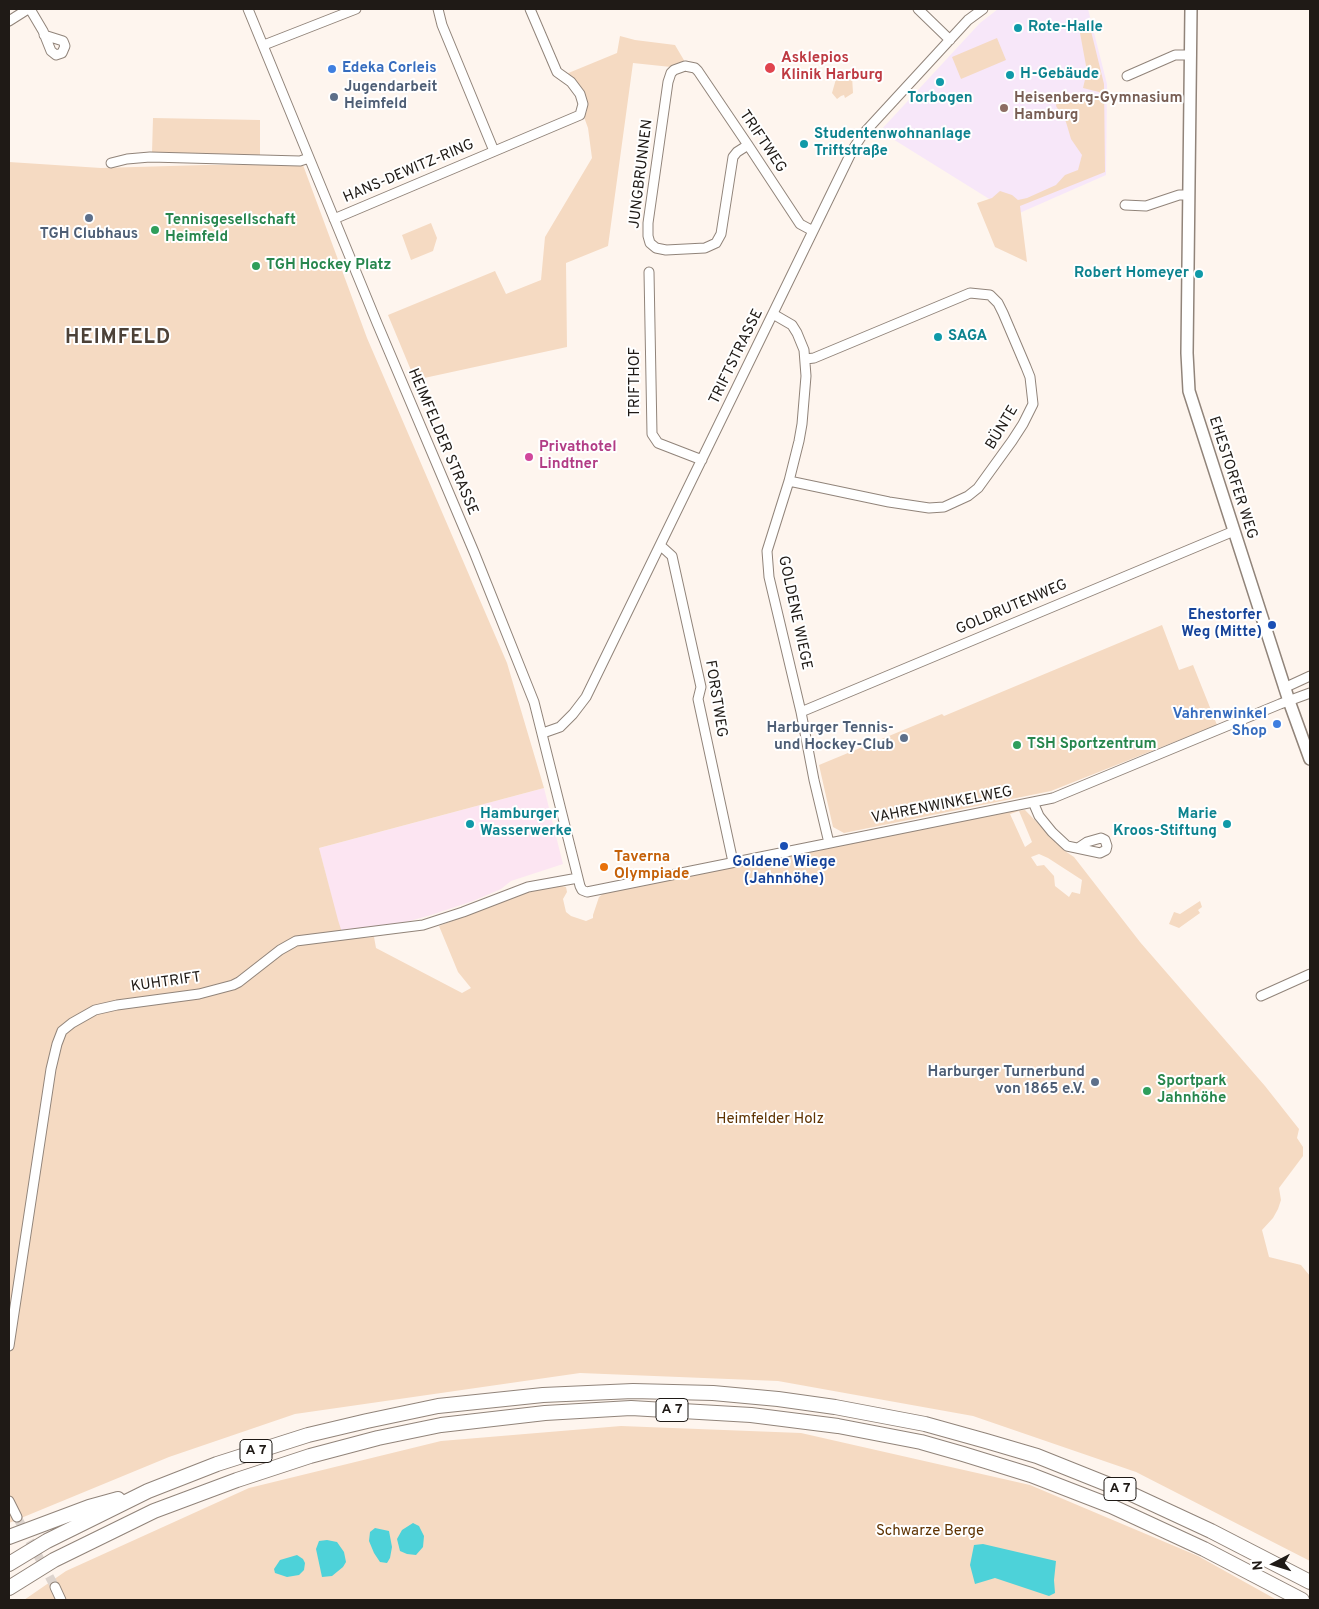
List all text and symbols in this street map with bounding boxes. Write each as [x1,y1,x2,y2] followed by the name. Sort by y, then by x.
[1028,19,1103,37] place label: Rote-Halle
[1012,22,1024,34] marker: Rote-Halle
[781,50,883,85] place label: Asklepios Klinik Harburg
[342,60,437,78] place label: Edeka Corleis
[763,61,777,75] marker: Asklepios Klinik Harburg
[326,63,338,75] marker: Edeka Corleis
[1020,66,1099,84] place label: H-Gebäude
[1004,69,1016,81] marker: H-Gebäude
[934,76,946,88] marker: Torbogen
[344,79,437,114] place label: Jugendarbeit Heimfeld
[907,90,973,108] place label: Torbogen
[1014,90,1183,125] place label: Heisenberg-Gymnasium Hamburg
[328,91,340,103] marker: Jugendarbeit Heimfeld
[998,102,1010,114] marker: Heisenberg-Gymnasium Hamburg
[735,107,789,177] street label: TRIFTWEG
[626,118,658,230] street label: JUNGBRUNNEN
[814,126,971,161] place label: Studentenwohnanlage Triftstraße
[341,136,477,208] street label: HANS-DEWITZ-RING
[798,138,810,150] marker: Studentenwohnanlage Triftstraße
[83,212,95,224] marker: TGH Clubhaus
[165,212,296,247] place label: Tennisgesellschaft Heimfeld
[149,224,161,236] marker: Tennisgesellschaft Heimfeld
[40,226,138,244] place label: TGH Clubhaus
[266,257,391,275] place label: TGH Hockey Platz
[250,260,262,272] marker: TGH Hockey Platz
[1074,265,1189,283] place label: Robert Homeyer
[1193,268,1205,280] marker: Robert Homeyer
[706,306,768,408] street label: TRIFTSTRASSE
[64,327,172,351] district label: HEIMFELD
[948,328,987,346] place label: SAGA
[932,331,944,343] marker: SAGA
[627,347,645,417] street label: TRIFTHOF
[403,366,481,518] street label: HEIMFELDER STRASSE
[983,403,1023,453] street label: BÜNTE
[1204,414,1260,542] street label: EHESTORFER WEG
[539,439,617,474] place label: Privathotel Lindtner
[523,451,535,463] marker: Privathotel Lindtner
[773,554,815,672] street label: GOLDENE WIEGE
[954,576,1070,640] street label: GOLDRUTENWEG
[1181,607,1262,642] place label: Ehestorfer Weg (Mitte)
[1266,619,1278,631] marker: Ehestorfer Weg (Mitte)
[700,659,730,739] street label: FORSTWEG
[1172,706,1267,741] place label: Vahrenwinkel Shop
[1271,718,1283,730] marker: Vahrenwinkel Shop
[766,720,894,755] place label: Harburger Tennis- und Hockey-Club
[898,732,910,744] marker: Harburger Tennis- und Hockey-Club
[1027,736,1157,754] place label: TSH Sportzentrum
[1011,739,1023,751] marker: TSH Sportzentrum
[870,783,1014,829] street label: VAHRENWINKELWEG
[480,806,572,841] place label: Hamburger Wasserwerke
[1113,806,1217,841] place label: Marie Kroos-Stiftung
[464,818,476,830] marker: Hamburger Wasserwerke
[1221,818,1233,830] marker: Marie Kroos-Stiftung
[778,840,790,852] marker: Goldene Wiege (Jahnhöhe)
[614,849,689,884] place label: Taverna Olympiade
[732,854,836,889] place label: Goldene Wiege (Jahnhöhe)
[598,861,610,873] marker: Taverna Olympiade
[130,969,202,997] street label: KUHTRIFT
[928,1064,1085,1099] place label: Harburger Turnerbund von 1865 e.V.
[1157,1073,1227,1108] place label: Sportpark Jahnhöhe
[1089,1076,1101,1088] marker: Harburger Turnerbund von 1865 e.V.
[1141,1085,1153,1097] marker: Sportpark Jahnhöhe
[716,1111,824,1129] park label: Heimfelder Holz
[656,1398,688,1422] road number: A 7
[240,1440,272,1462] road number: A 7
[1104,1478,1136,1500] road number: A 7
[876,1523,984,1541] park label: Schwarze Berge
[1249,1539,1299,1589] north arrow
[1250,1560,1267,1571] text: N

